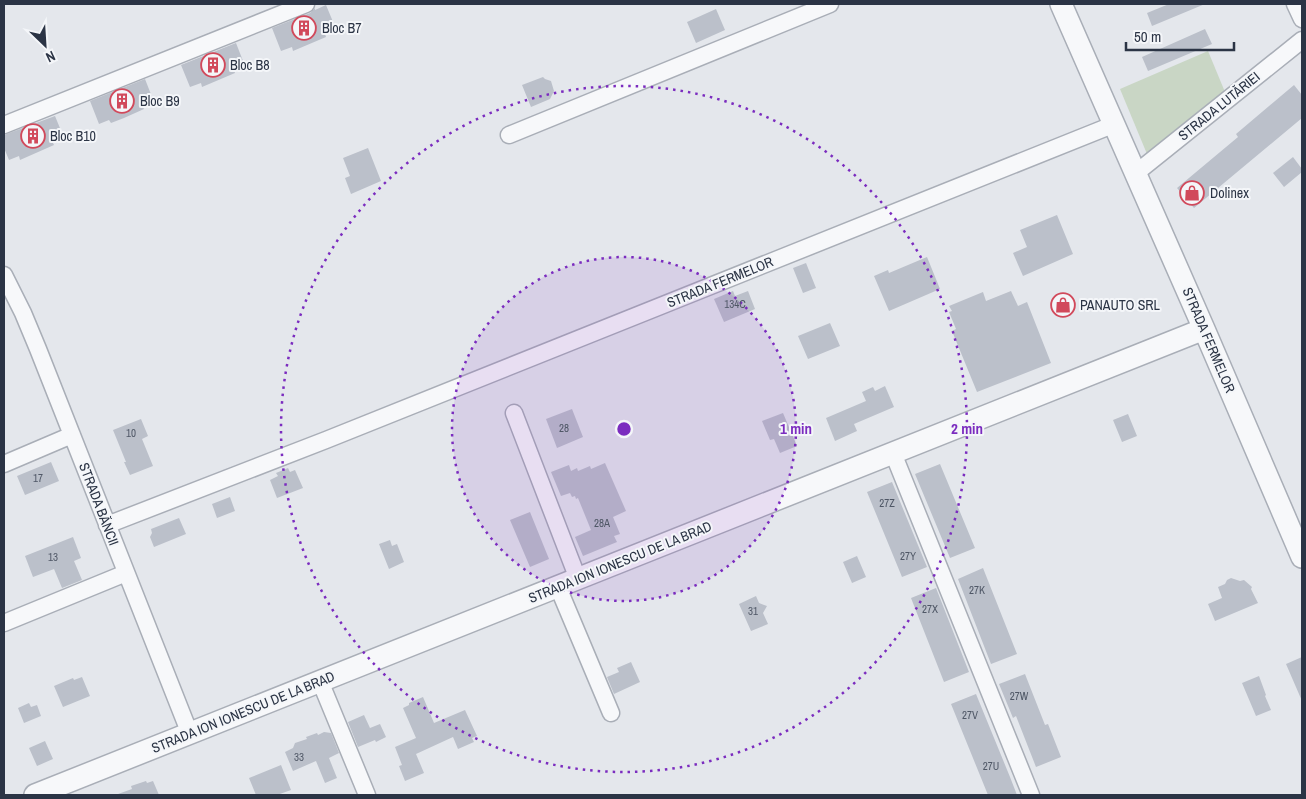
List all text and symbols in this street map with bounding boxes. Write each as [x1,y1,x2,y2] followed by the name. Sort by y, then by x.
[291,15,317,41] building icon: Bloc B7
[322,19,362,37] place label: Bloc B7
[20,20,70,70] north arrow
[1126,20,1234,52] scale bar
[1134,26,1161,47] text: 50 m
[43,47,58,67] text: N
[200,52,226,78] building icon: Bloc B8
[230,56,270,74] place label: Bloc B8
[1174,68,1264,144] street label: STRADA LUTĂRIEI
[109,88,135,114] building icon: Bloc B9
[140,92,180,110] place label: Bloc B9
[20,123,46,149] building icon: Bloc B10
[50,127,96,145] place label: Bloc B10
[1179,180,1205,206] shop icon: Dolinex
[1210,184,1249,202] place label: Dolinex
[664,253,776,311] street label: STRADA FERMELOR
[1179,285,1239,395] street label: STRADA FERMELOR
[1050,292,1076,318] shop icon: PANAUTO SRL
[1080,296,1161,314] place label: PANAUTO SRL
[724,297,746,311] house number: 134C
[780,418,812,439] text: 1 min
[951,418,983,439] text: 2 min
[615,420,633,438] centre of rings
[559,421,569,435] house number: 28
[126,426,136,440] house number: 10
[75,460,123,548] street label: STRADA BĂNCII
[33,471,43,485] house number: 17
[879,496,895,510] house number: 27Z
[594,516,611,530] house number: 28A
[526,517,714,607] street label: STRADA ION IONESCU DE LA BRAD
[900,549,916,563] house number: 27Y
[48,550,58,564] house number: 13
[969,583,985,597] house number: 27K
[922,602,938,616] house number: 27X
[748,604,758,618] house number: 31
[149,667,337,757] street label: STRADA ION IONESCU DE LA BRAD
[1010,689,1029,703] house number: 27W
[962,708,978,722] house number: 27V
[294,750,304,764] house number: 33
[983,759,999,773] house number: 27U

